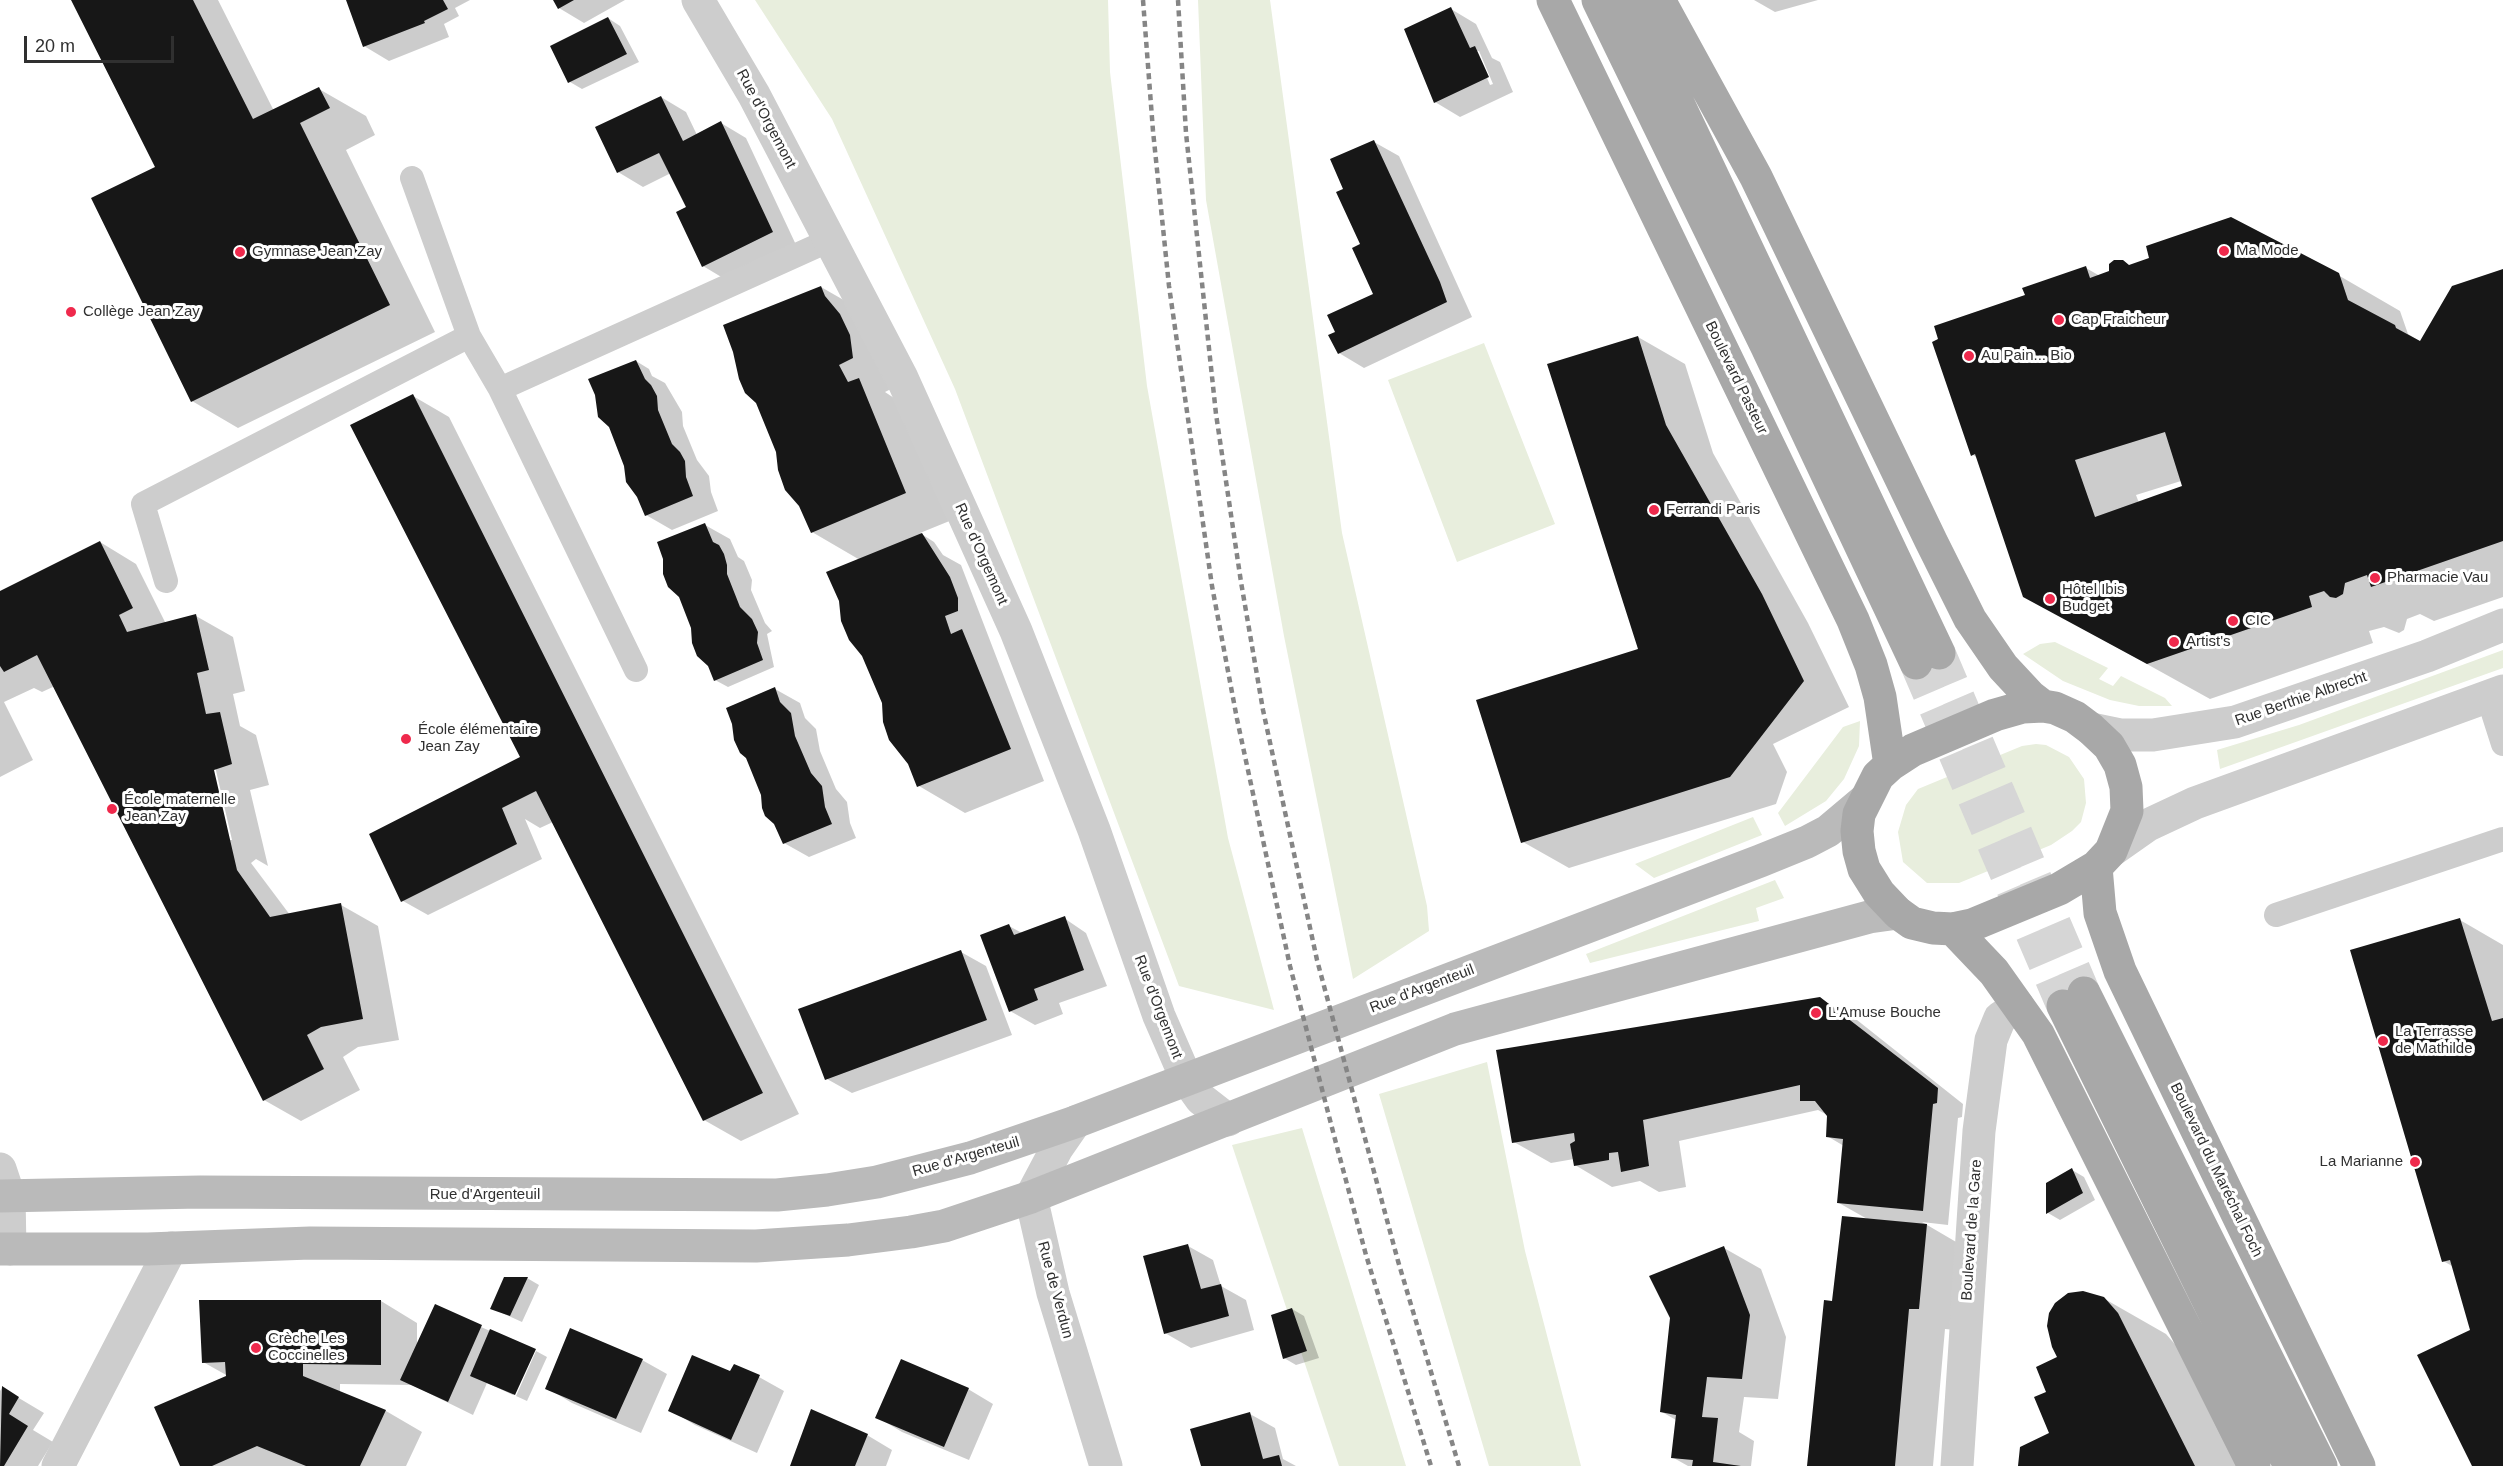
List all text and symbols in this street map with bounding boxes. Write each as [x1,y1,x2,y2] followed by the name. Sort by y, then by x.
[27,24,177,62] scale bar
[35,36,75,56] text: 20 m
[732,66,800,172] street label: Rue d'Orgemont
[2236,242,2299,260] place label: Ma Mode
[252,243,382,261] place label: Gymnase Jean Zay
[2217,244,2231,258] marker: Ma Mode
[233,245,247,259] marker: Gymnase Jean Zay
[83,303,200,321] place label: Collège Jean Zay
[64,305,78,319] marker: Collège Jean Zay
[2071,311,2166,329] place label: Cap Fraicheur
[2052,313,2066,327] marker: Cap Fraicheur
[1701,319,1771,437] street label: Boulevard Pasteur
[1981,347,2072,365] place label: Au Pain... Bio
[1962,349,1976,363] marker: Au Pain... Bio
[950,500,1012,608] street label: Rue d'Orgemont
[1666,501,1760,519] place label: Ferrandi Paris
[1647,503,1661,517] marker: Ferrandi Paris
[2387,569,2488,587] place label: Pharmacie Vau
[2368,571,2382,585] marker: Pharmacie Vau
[2062,581,2125,616] place label: Hôtel Ibis Budget
[2043,592,2057,606] marker: Hôtel Ibis Budget
[2245,612,2271,630] place label: CIC
[2226,614,2240,628] marker: CIC
[2186,633,2231,651] place label: Artist's
[2167,635,2181,649] marker: Artist's
[2233,668,2369,730] street label: Rue Berthie Albrecht
[418,721,538,756] place label: École élémentaire Jean Zay
[399,732,413,746] marker: École élémentaire Jean Zay
[124,791,236,826] place label: École maternelle Jean Zay
[105,802,119,816] marker: École maternelle Jean Zay
[1130,953,1186,1061] street label: Rue d'Orgemont
[1367,961,1477,1017] street label: Rue d'Argenteuil
[1828,1004,1941,1022] place label: L'Amuse Bouche
[1809,1006,1823,1020] marker: L'Amuse Bouche
[2395,1023,2473,1058] place label: La Terrasse de Mathilde
[2376,1034,2390,1048] marker: La Terrasse de Mathilde
[2166,1080,2266,1260] street label: Boulevard du Maréchal Foch
[910,1133,1022,1181] street label: Rue d'Argenteuil
[2320,1153,2403,1171] place label: La Marianne
[2408,1155,2422,1169] marker: La Marianne
[1958,1159,1986,1301] street label: Boulevard de la Gare
[430,1186,540,1204] street label: Rue d'Argenteuil
[1033,1239,1077,1341] street label: Rue de Verdun
[268,1330,345,1365] place label: Crèche Les Coccinelles
[249,1341,263,1355] marker: Crèche Les Coccinelles

